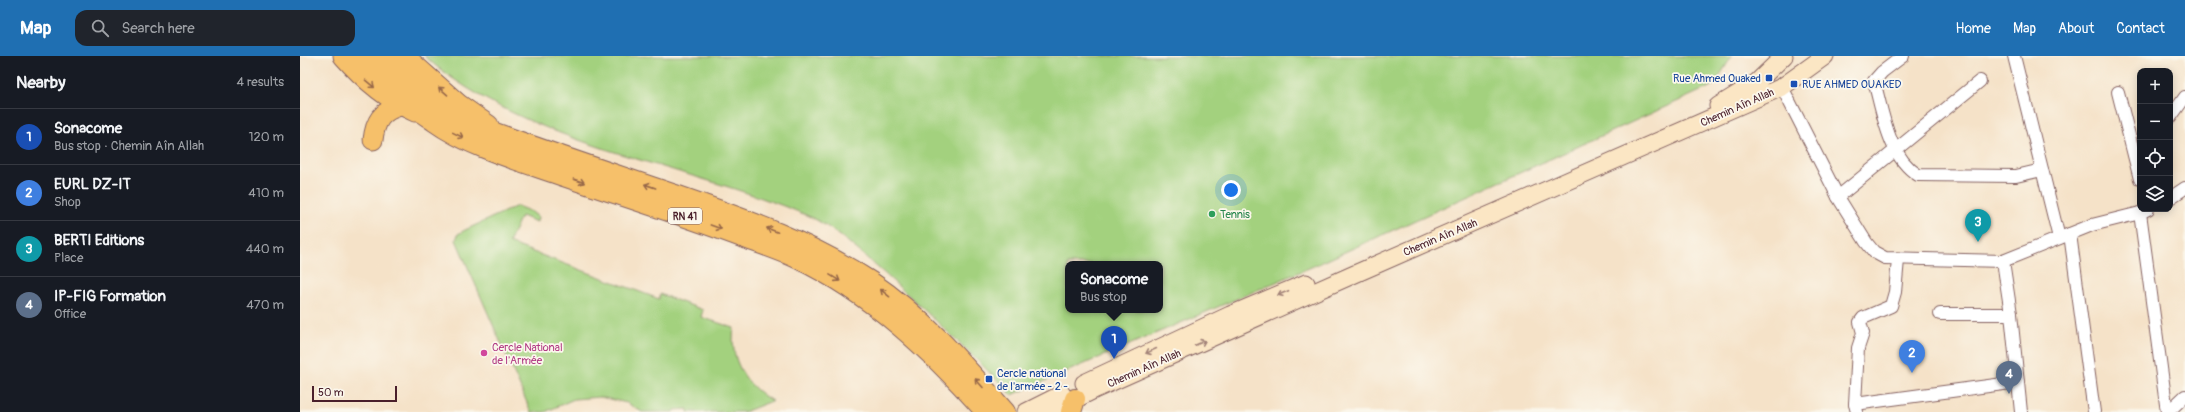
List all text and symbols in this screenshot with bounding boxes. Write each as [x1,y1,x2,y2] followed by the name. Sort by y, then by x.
[75,10,355,46] search box
[20,16,51,40] text: Map
[89,17,111,39] icon: search
[121,19,195,38] text: Search here
[1956,20,1991,37] text: Home
[2013,20,2036,37] text: Map
[2058,20,2094,37] text: About
[2116,20,2165,37] text: Contact
[2137,68,2173,212] map controls
[2137,68,2173,104] button: +
[16,72,65,93] text: Nearby
[1673,72,1761,85] place label: Rue Ahmed Ouaked
[1764,73,1774,83] marker: Rue Ahmed Ouaked
[237,74,284,90] text: 4 results
[1802,78,1902,91] place label: RUE AHMED OUAKED
[365,79,375,88] one-way arrow
[1789,79,1799,89] marker: RUE AHMED OUAKED
[1698,85,1776,129] street label: Chemin Aîn Allah
[438,86,448,95] one-way arrow
[2137,104,2173,140] button: −
[54,119,122,138] text: Sonacome
[26,129,32,145] text: 1
[248,129,284,145] text: 120 m
[451,132,463,139] one-way arrow
[54,138,204,154] text: Bus stop · Chemin Aîn Allah
[2137,140,2173,176] button: locate
[54,175,131,194] text: EURL DZ-IT
[2137,176,2173,212] button: layers
[573,178,585,186] one-way arrow
[1221,180,1241,200] your location
[643,182,656,189] one-way arrow
[25,185,33,201] text: 2
[248,185,284,201] text: 410 m
[54,194,81,210] text: Shop
[668,208,702,224] road number: RN 41
[1220,208,1250,221] place label: Tennis
[1207,209,1217,219] marker: Tennis
[1965,209,1991,242] pin: 3
[1401,216,1479,259] street label: Chemin Aîn Allah
[709,224,722,231] one-way arrow
[766,226,778,234] one-way arrow
[54,231,144,250] text: BERTI Editions
[25,241,33,257] text: 3
[246,241,284,257] text: 440 m
[54,250,83,266] text: Place
[1065,261,1163,313] popup
[1080,270,1148,289] text: Sonacome
[829,275,841,283] one-way arrow
[54,287,166,306] text: IP-FIG Formation
[879,289,890,298] one-way arrow
[1080,289,1127,305] text: Bus stop
[1277,290,1289,297] one-way arrow
[25,297,33,313] text: 4
[246,297,284,313] text: 470 m
[54,306,86,322] text: Office
[1101,326,1127,359] pin: 1
[1194,339,1206,346] one-way arrow
[1899,340,1925,373] pin: 2
[492,341,563,367] place label: Cercle National de l'Armée
[1105,346,1183,390] street label: Chemin Aîn Allah
[479,348,489,358] marker: Cercle National de l'Armée
[1146,348,1158,355] one-way arrow
[1996,361,2022,394] pin: 4
[997,367,1068,393] place label: Cercle national de l'armée - 2 -
[984,374,994,384] marker: Cercle national de l'armée - 2 -
[974,378,984,388] one-way arrow
[312,384,397,403] scale bar
[318,386,344,399] text: 50 m

